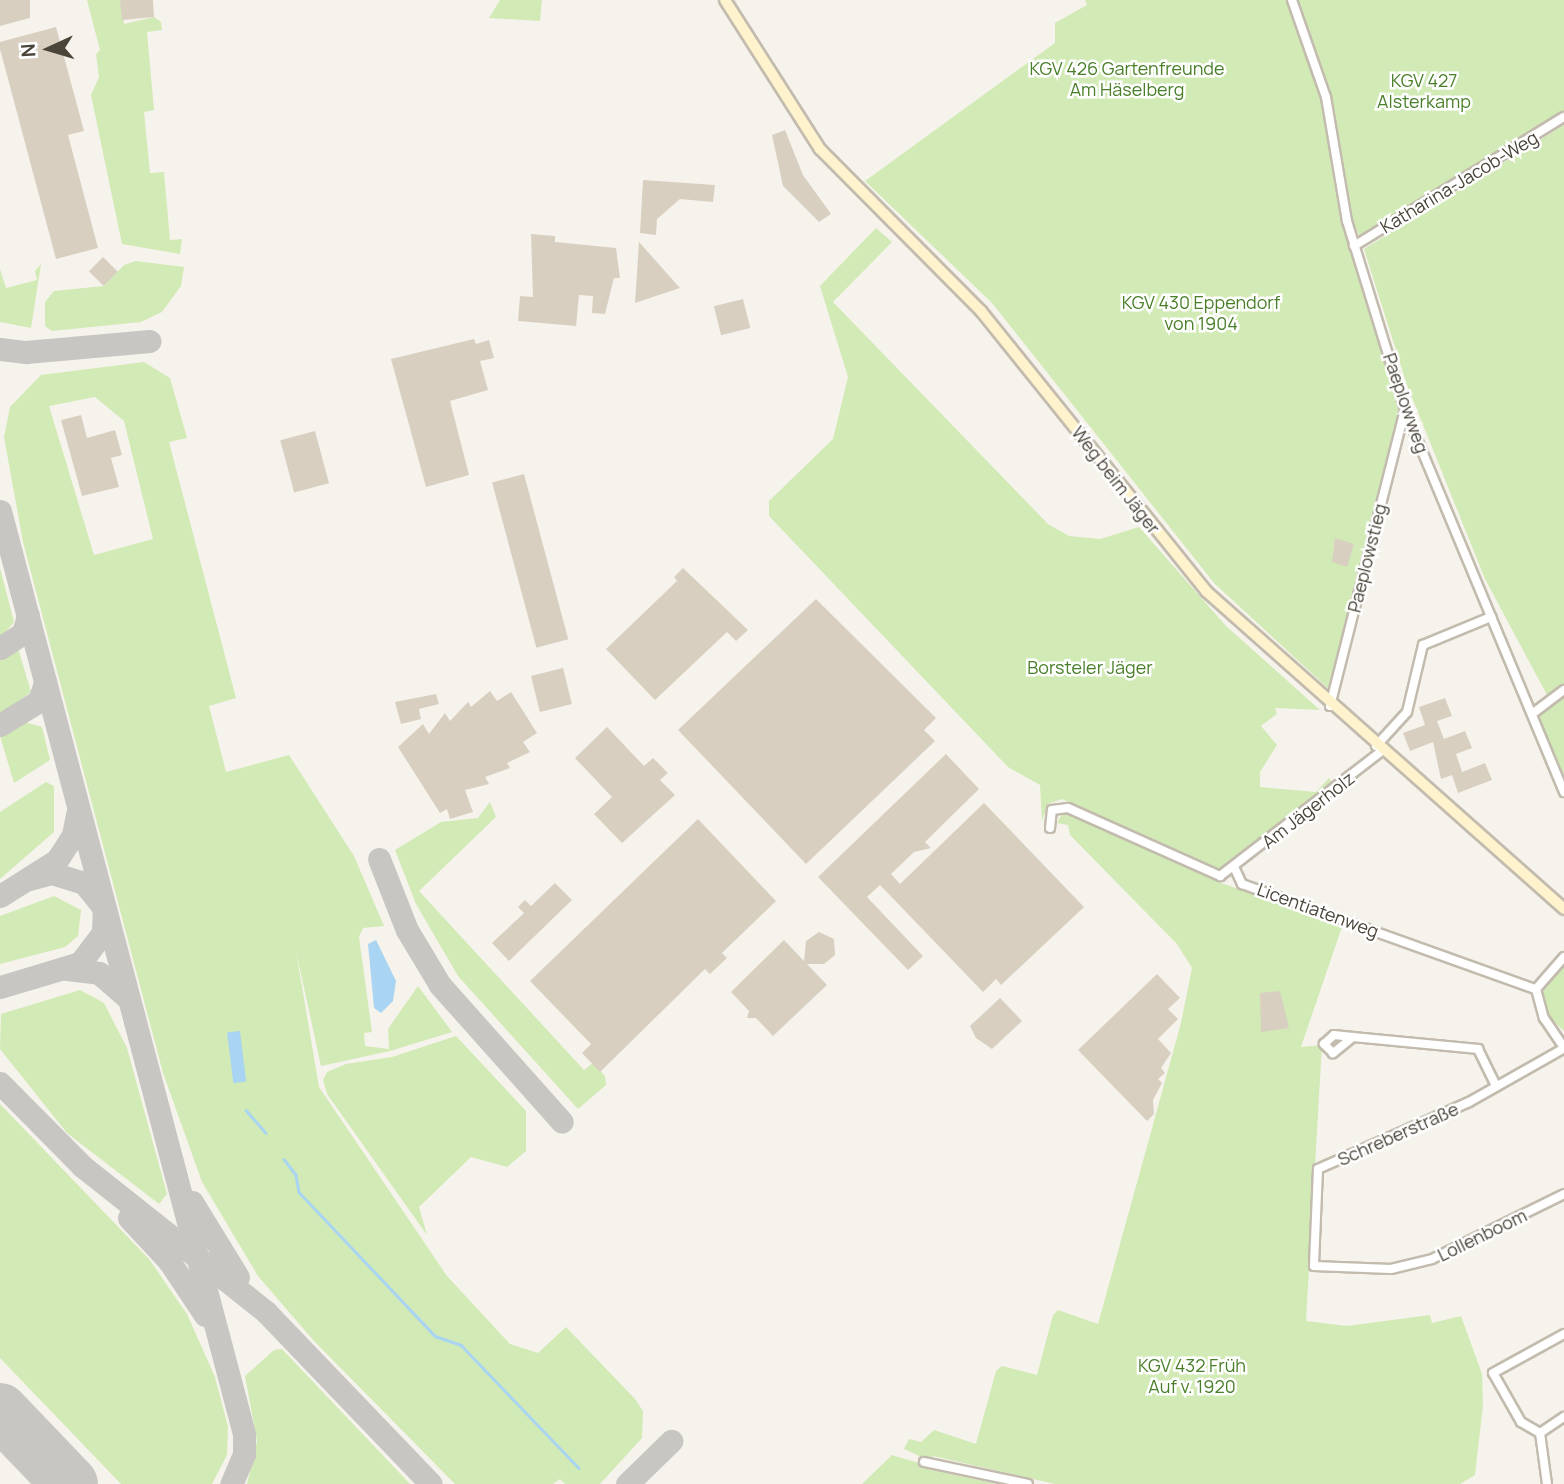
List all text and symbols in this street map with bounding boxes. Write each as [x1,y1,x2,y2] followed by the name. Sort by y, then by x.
[14,14,84,84] north arrow
[15,43,41,58] text: N
[1029,58,1225,100] park label: KGV 426 Gartenfreunde Am Häselberg
[1377,70,1471,112] park label: KGV 427 Alsterkamp
[1376,126,1542,238] street label: Katharina-Jacob-Weg
[1122,292,1280,334] park label: KGV 430 Eppendorf von 1904
[1379,350,1433,456] street label: Paeplowweg
[1067,422,1165,538] street label: Weg beim Jäger
[1343,501,1391,615] street label: Paeplowstieg
[1027,656,1153,678] park label: Borsteler Jäger
[1257,767,1359,853] street label: Am Jägerholz
[1254,878,1382,942] street label: Licentiatenweg
[1334,1098,1462,1170] street label: Schreberstraße
[1434,1204,1530,1266] street label: Lollenboom
[1138,1355,1246,1398] park label: KGV 432 Früh Auf v. 1920

